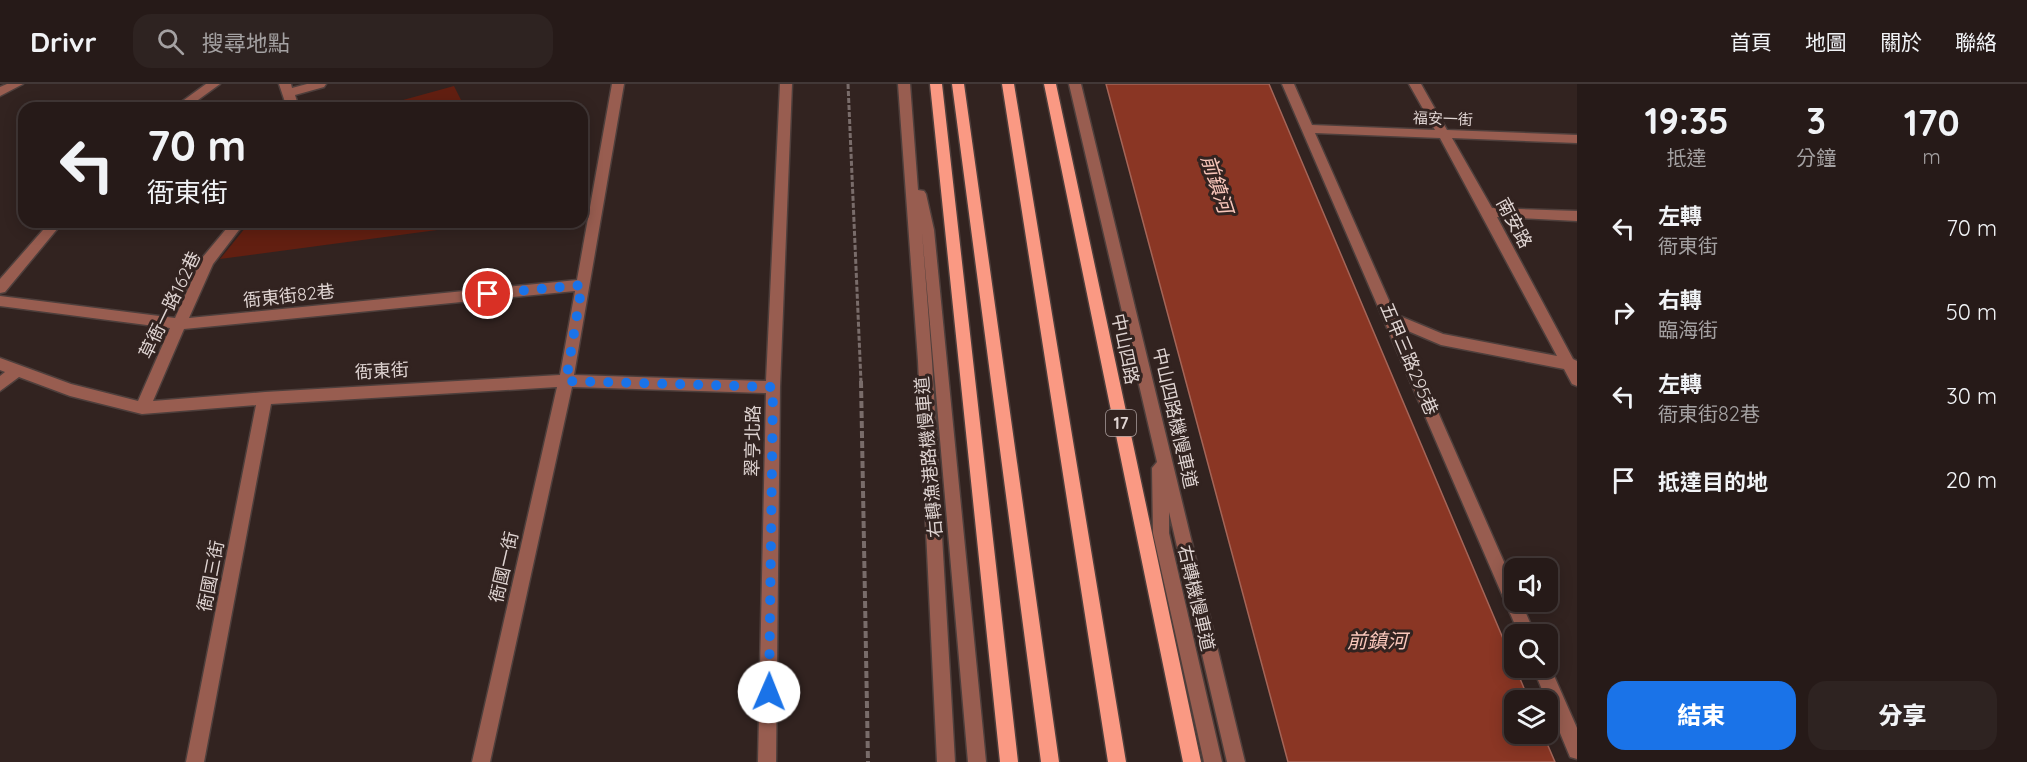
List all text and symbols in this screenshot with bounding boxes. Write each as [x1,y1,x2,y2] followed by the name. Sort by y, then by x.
[133,14,553,68] search box
[30,24,97,59] text: Drivr
[154,25,187,58] icon: search
[202,29,290,57] text: 搜尋地點
[1730,29,1772,55] text: 首頁
[1805,29,1847,55] text: 地圖
[1880,29,1922,55] text: 關於
[1955,29,1997,55] text: 聯絡
[1644,98,1729,143] text: 19:35
[1807,98,1826,143] text: 3
[1904,100,1960,145] text: 170
[1413,108,1473,129] street label: 福安一街
[147,119,246,172] text: 70 m
[48,126,126,204] icon: left
[1922,144,1941,169] text: m
[1667,145,1707,170] text: 抵達
[1796,145,1836,170] text: 分鐘
[1196,151,1240,220] water label: 前鎮河
[147,175,228,209] text: 衙東街
[1492,194,1537,252] street label: 南安路
[1658,202,1702,230] text: 左轉
[1607,212,1640,245] icon: left
[1947,214,1997,242] text: 70 m
[1658,233,1718,258] text: 衙東街
[134,247,205,362] street label: 草衙一路162巷
[462,268,513,319] pin
[471,277,504,310] icon: arrive
[242,279,336,312] street label: 衙東街82巷
[1658,286,1702,314] text: 右轉
[1607,296,1640,329] icon: right
[1946,298,1997,326] text: 50 m
[1375,299,1443,418] street label: 五甲三路295巷
[1107,311,1144,387] street label: 中山四路
[1658,317,1718,342] text: 臨海街
[1148,345,1203,491] street label: 中山四路機慢車道
[354,358,410,383] street label: 衙東街
[1658,370,1702,398] text: 左轉
[910,375,947,539] street label: 右轉漁港路機慢車道
[1607,380,1640,413] icon: left
[1946,382,1997,410] text: 30 m
[1658,401,1760,426] text: 衙東街82巷
[740,405,765,477] street label: 翠亨北路
[1106,410,1136,436] road number: 17
[1607,464,1640,497] icon: arrive
[1946,466,1997,494] text: 20 m
[1658,468,1768,496] text: 抵達目的地
[484,529,523,605] street label: 衙國一街
[192,538,229,613] street label: 衙國三街
[1173,543,1220,653] street label: 右轉機慢車道
[1504,558,1558,744] map controls
[1504,558,1558,612] button: sound
[1504,624,1558,678] button: search
[1347,628,1411,653] water label: 前鎮河
[737,660,801,724] position arrow
[1607,681,1796,750] button: 結束
[1808,681,1997,750] button: 分享
[1504,690,1558,744] button: layers

